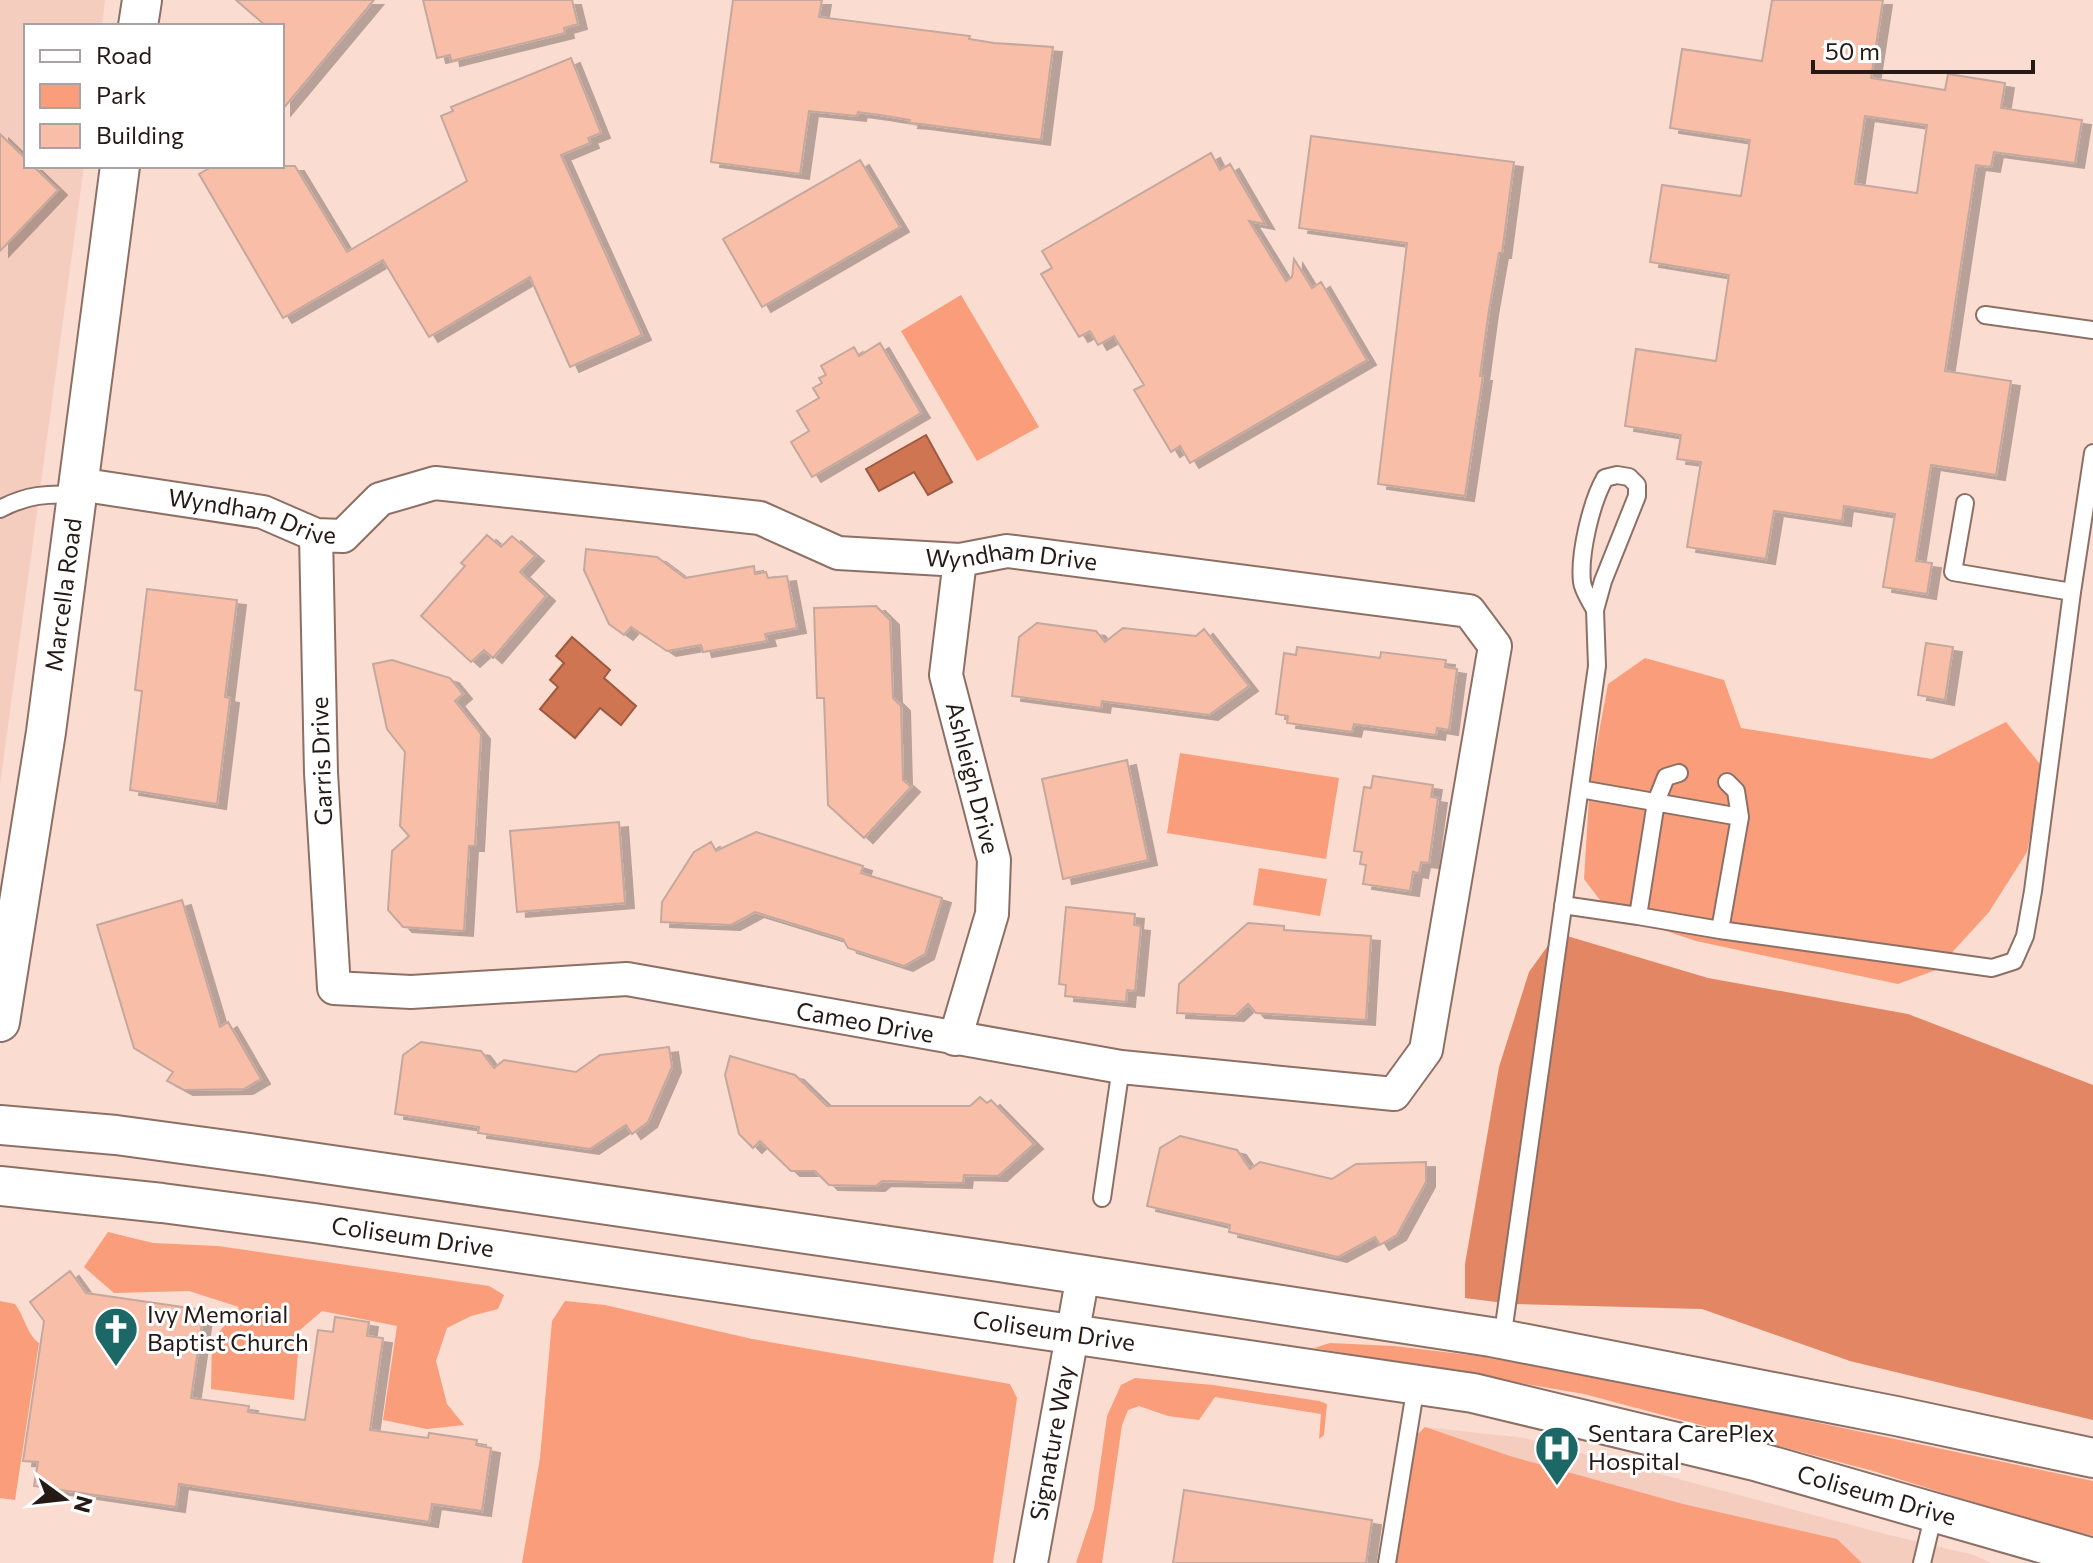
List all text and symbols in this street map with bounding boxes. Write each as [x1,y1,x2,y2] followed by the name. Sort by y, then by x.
[24,24,284,168] legend
[1813,24,2033,74] scale bar
[1825,36,1880,65] text: 50 m
[96,40,152,69] text: Road
[96,80,146,109] text: Park
[96,120,184,149] text: Building
[166,482,337,549] street label: Wyndham Drive
[38,516,87,673] street label: Marcella Road
[924,534,1099,576] street label: Wyndham Drive
[304,696,337,826] street label: Garris Drive
[941,699,1006,857] street label: Ashleigh Drive
[794,995,936,1048] street label: Cameo Drive
[330,1210,496,1262] street label: Coliseum Drive
[147,1299,309,1356] place label: Ivy Memorial Baptist Church
[971,1304,1137,1356] street label: Coliseum Drive
[92,1305,140,1368] church icon: Ivy Memorial Baptist Church
[1023,1363,1079,1523] street label: Signature Way
[1588,1418,1775,1475] place label: Sentara CarePlex Hospital
[1533,1424,1581,1487] hospital icon: Sentara CarePlex Hospital
[1794,1458,1959,1531] street label: Coliseum Drive
[24,1459,104,1539] north arrow
[69,1493,99,1516] text: N

